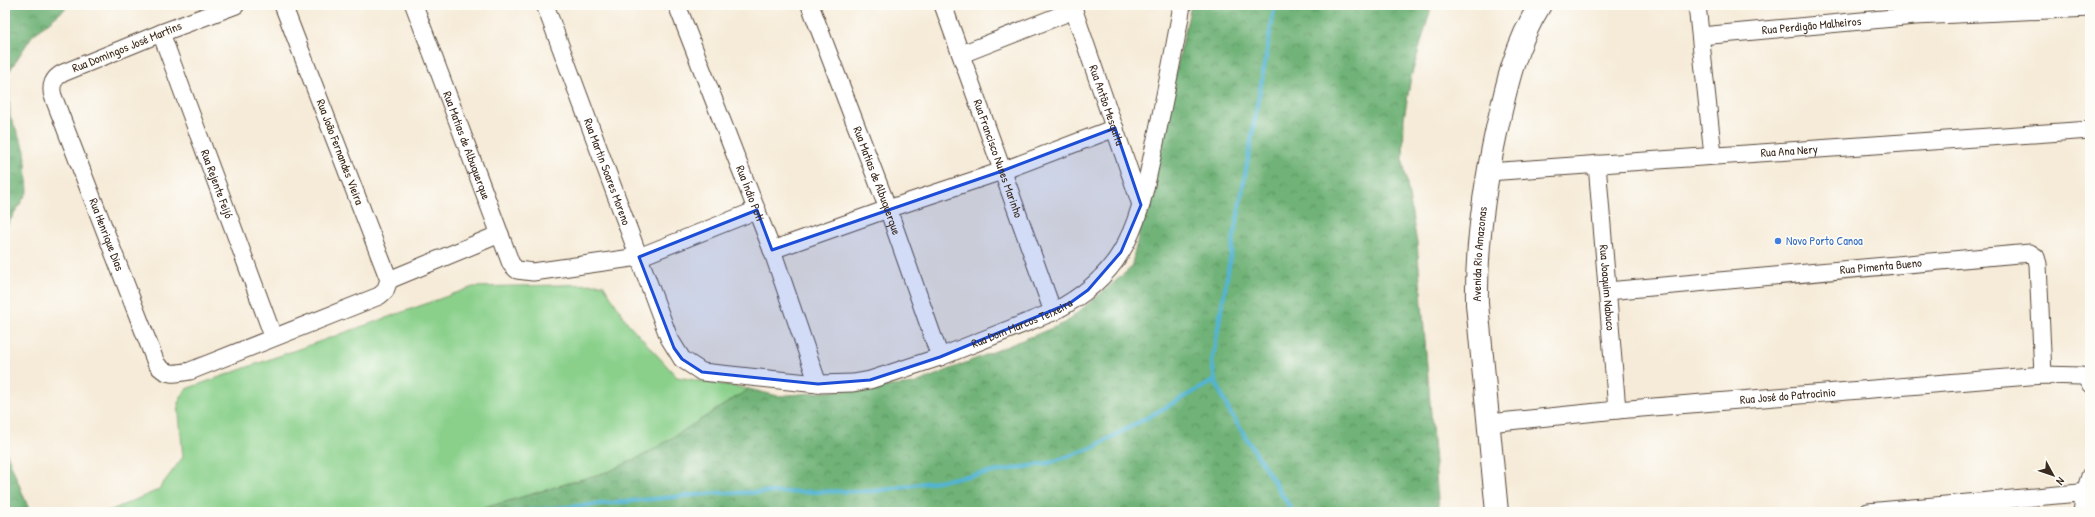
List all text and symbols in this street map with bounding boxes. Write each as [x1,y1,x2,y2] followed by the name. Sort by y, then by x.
[1761,12,1862,38] street label: Rua Perdigão Malheiros
[69,17,185,76] street label: Rua Domingos José Martins
[1085,63,1129,148] street label: Rua Antão Mesquita
[439,89,495,202] street label: Rua Matias de Albuquerque
[312,97,369,207] street label: Rua João Fernandes Vieira
[969,97,1028,220] street label: Rua Francisco Nunes Marinho
[580,116,635,228] street label: Rua Martin Soares Moreno
[849,124,905,237] street label: Rua Matias de Albuquerque
[1760,140,1818,161] street label: Rua Ana Nery
[197,147,238,221] street label: Rua Rejente Feijó
[732,163,769,223] street label: Rua Índio Poti
[85,196,129,274] street label: Rua Henrique Dias
[1468,205,1491,302] street label: Avenida Rio Amazonas
[1786,232,1863,249] place label: Novo Porto Canoa
[1773,236,1783,246] marker: Novo Porto Canoa
[1596,244,1620,331] street label: Rua Joaquim Nabuco
[1839,254,1923,278] street label: Rua Pimenta Bueno
[969,294,1076,352] street label: Rua Dom Marcos Teixeira
[1739,383,1836,408] street label: Rua José do Patrocinio
[2033,455,2073,495] north arrow
[2053,475,2068,488] text: N

